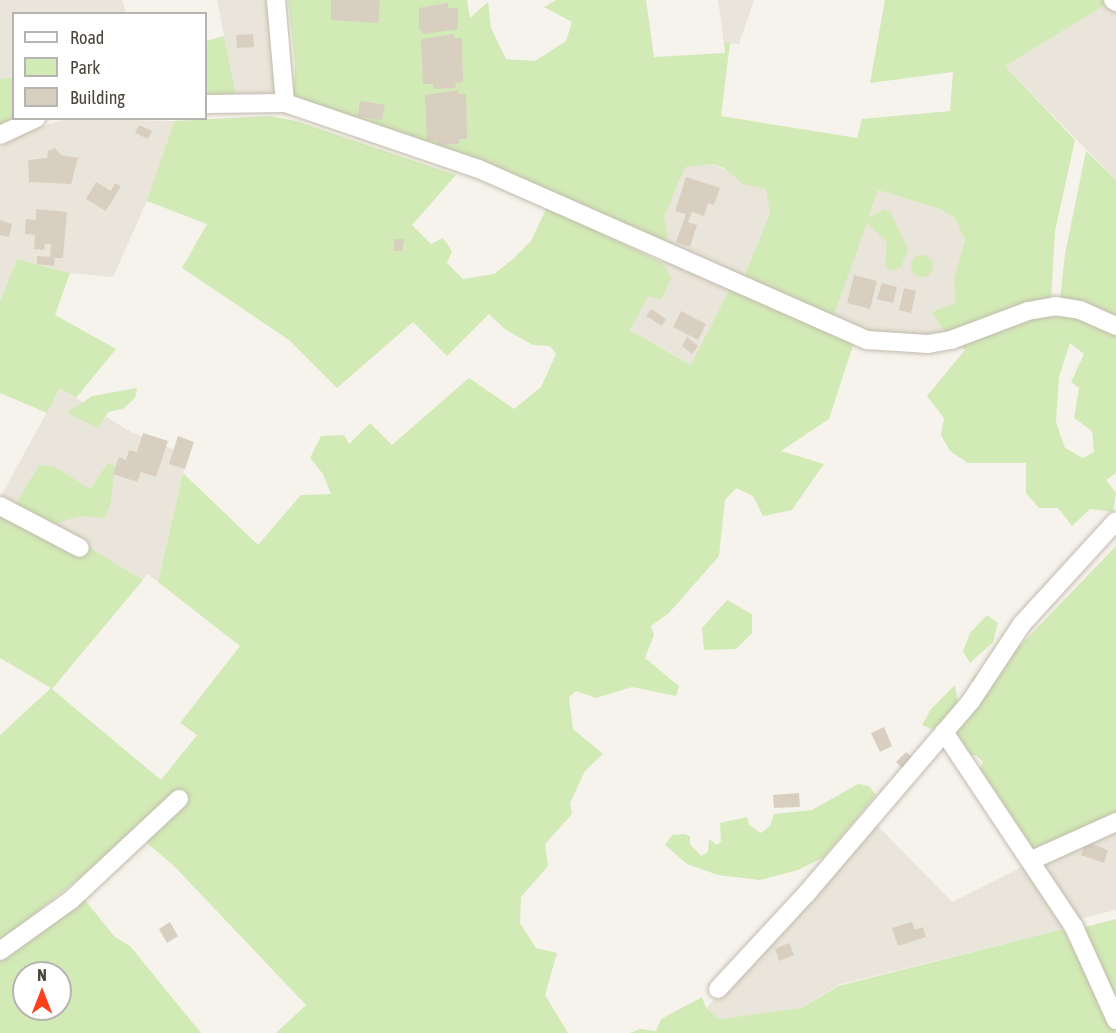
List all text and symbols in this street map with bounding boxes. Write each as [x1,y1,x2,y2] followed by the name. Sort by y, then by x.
[12,12,207,120] legend
[70,27,104,48] text: Road
[70,57,100,78] text: Park
[70,87,125,108] text: Building
[12,961,72,1021] north arrow
[37,966,47,984] text: N

